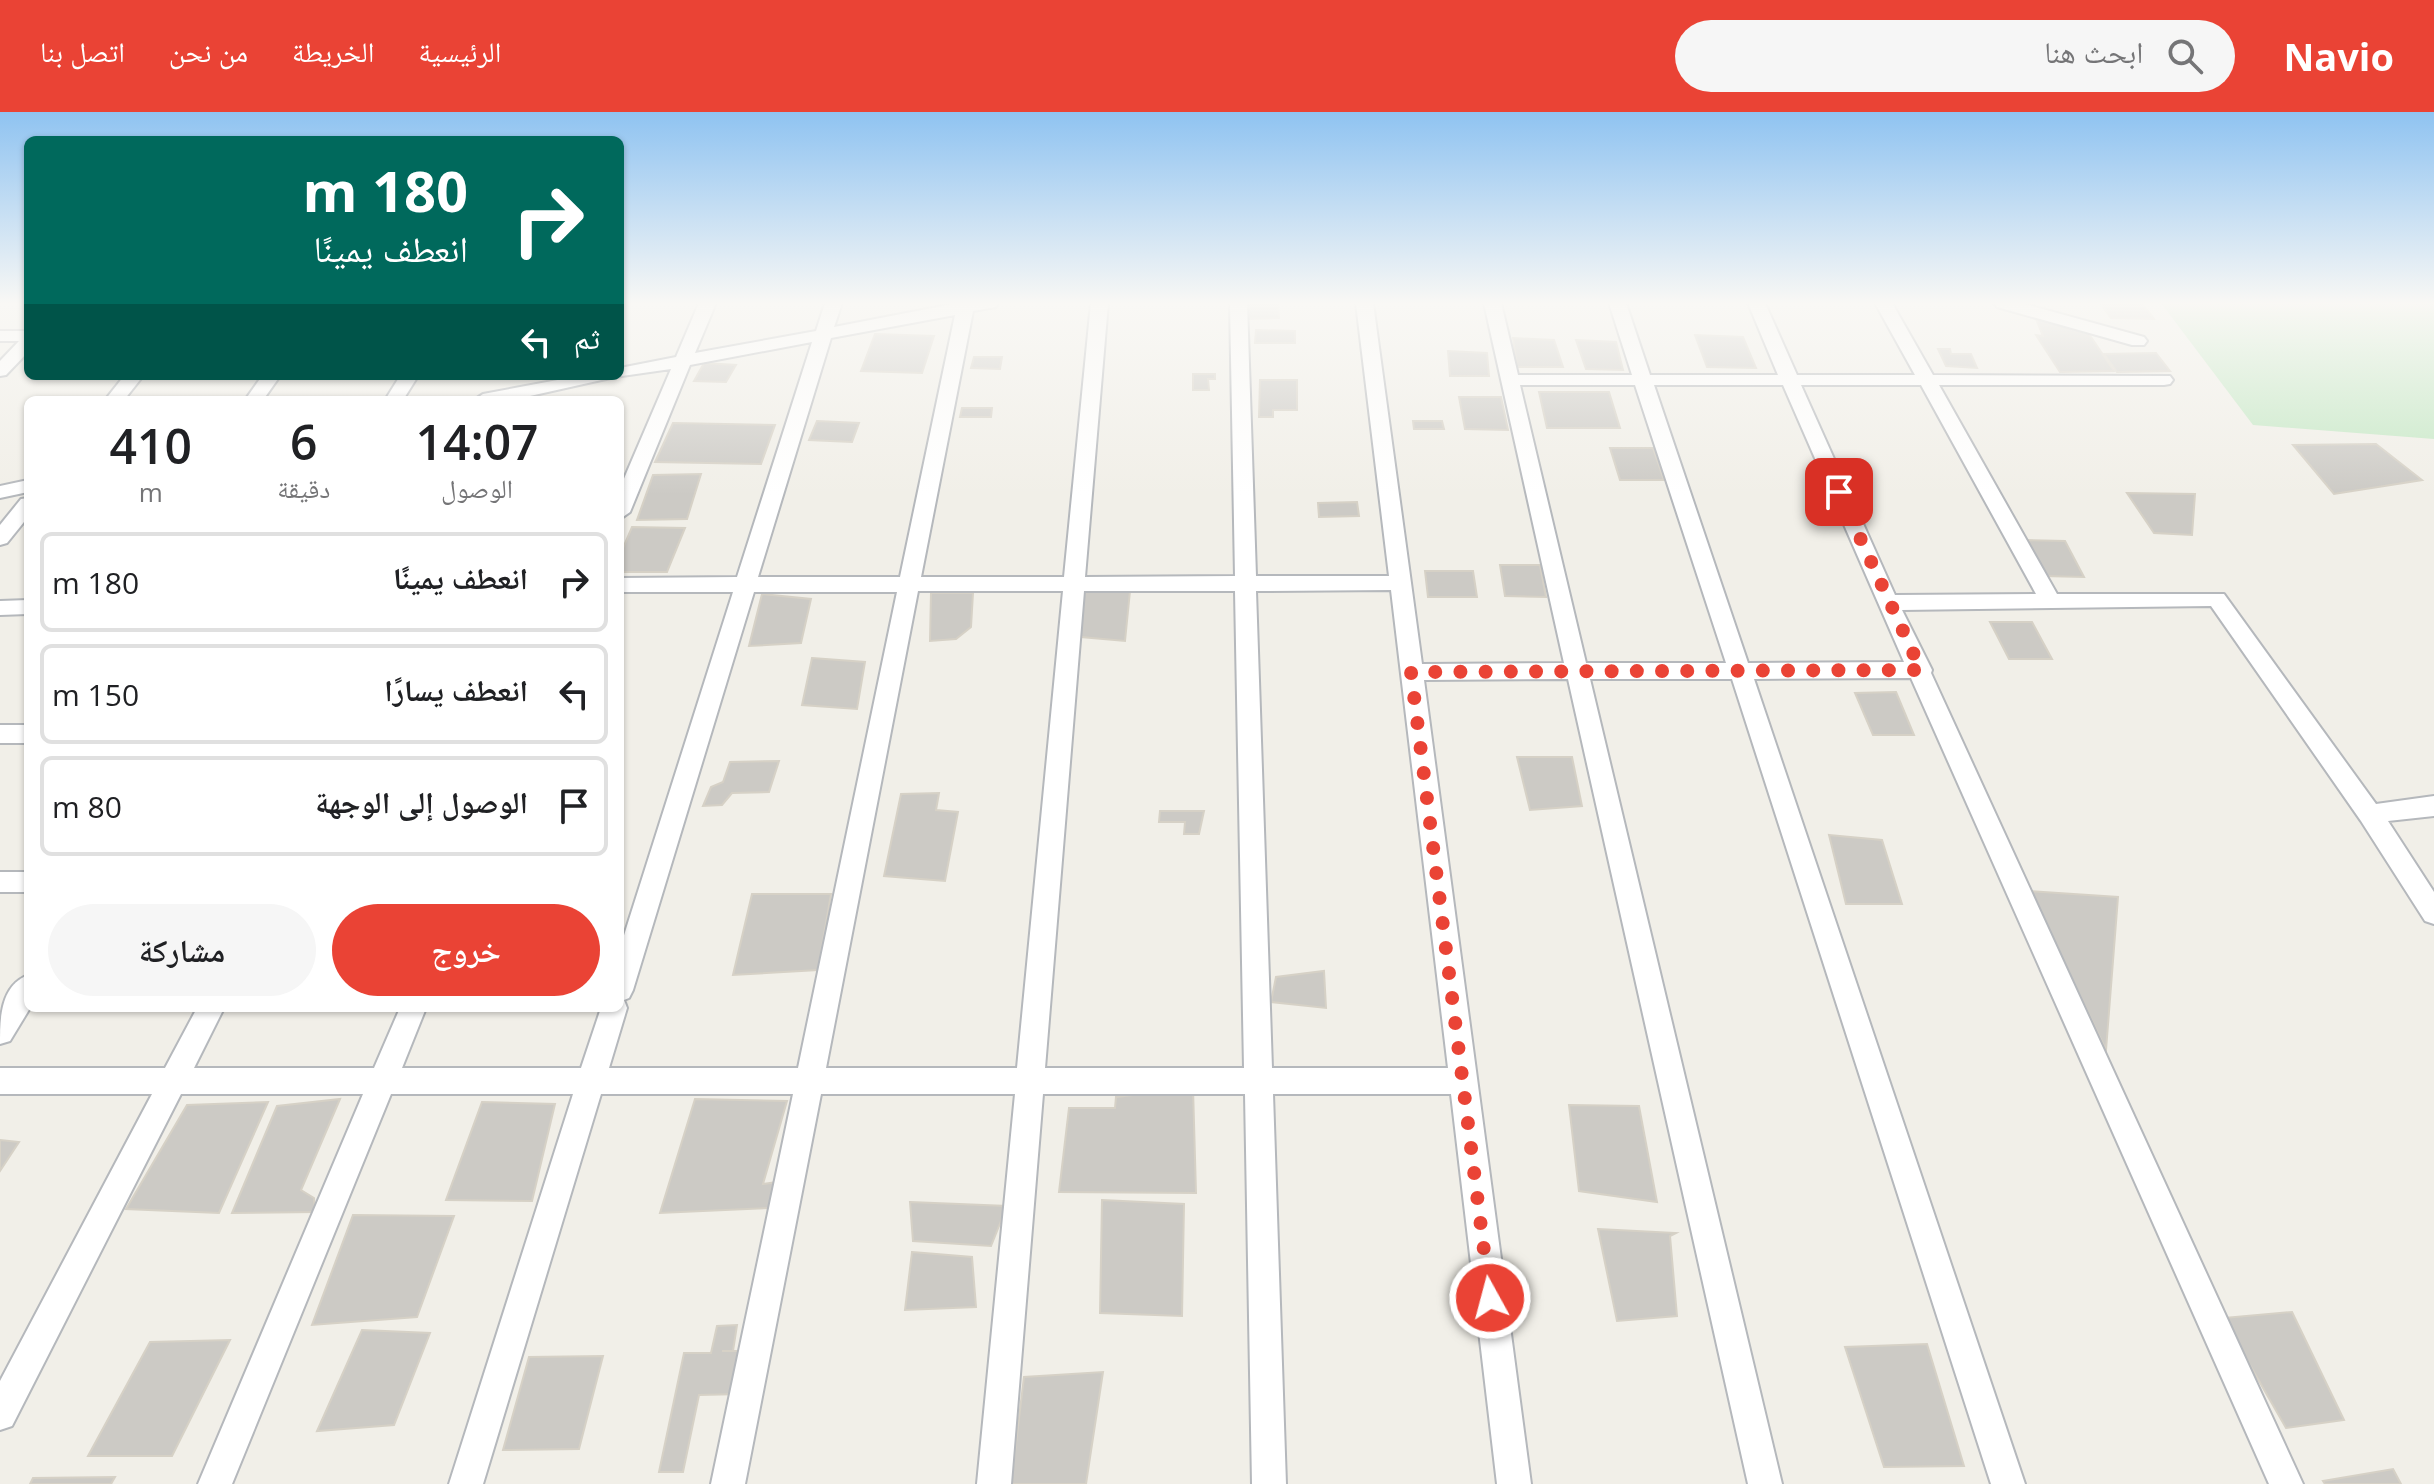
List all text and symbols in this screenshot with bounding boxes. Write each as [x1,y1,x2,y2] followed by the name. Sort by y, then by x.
[1675,20,2235,92] search box
[2283,30,2394,82] text: Navio
[2044,31,2143,72] text: ابحث هنا
[40,32,125,70] text: اتصل بنا
[169,32,248,70] text: من نحن
[292,32,374,70] text: الخريطة
[418,32,501,70] text: الرئيسية
[2163,34,2207,78] icon: search
[302,152,468,228] text: 180 m
[496,168,600,272] icon: right
[313,224,468,273] text: انعطف يمينًا
[574,317,600,358] text: ثم
[514,320,558,364] icon: left
[290,409,317,474] text: 6
[416,409,539,474] text: 14:07
[110,413,192,478] text: 410
[1805,458,1873,526] pin
[277,470,330,506] text: دقيقة
[441,470,513,506] text: الوصول
[1817,470,1861,514] icon: arrive
[139,474,163,510] text: m
[393,557,528,598] text: انعطف يمينًا
[552,560,596,604] icon: right
[52,562,139,603] text: 180 m
[384,669,528,710] text: انعطف يسارًا
[552,672,596,716] icon: left
[52,674,139,715] text: 150 m
[315,781,528,822] text: الوصول إلى الوجهة
[552,784,596,828] icon: arrive
[52,786,122,827] text: 80 m
[48,904,316,996] button: مشاركة
[332,904,600,996] button: خروج
[1448,1256,1532,1340] position arrow

